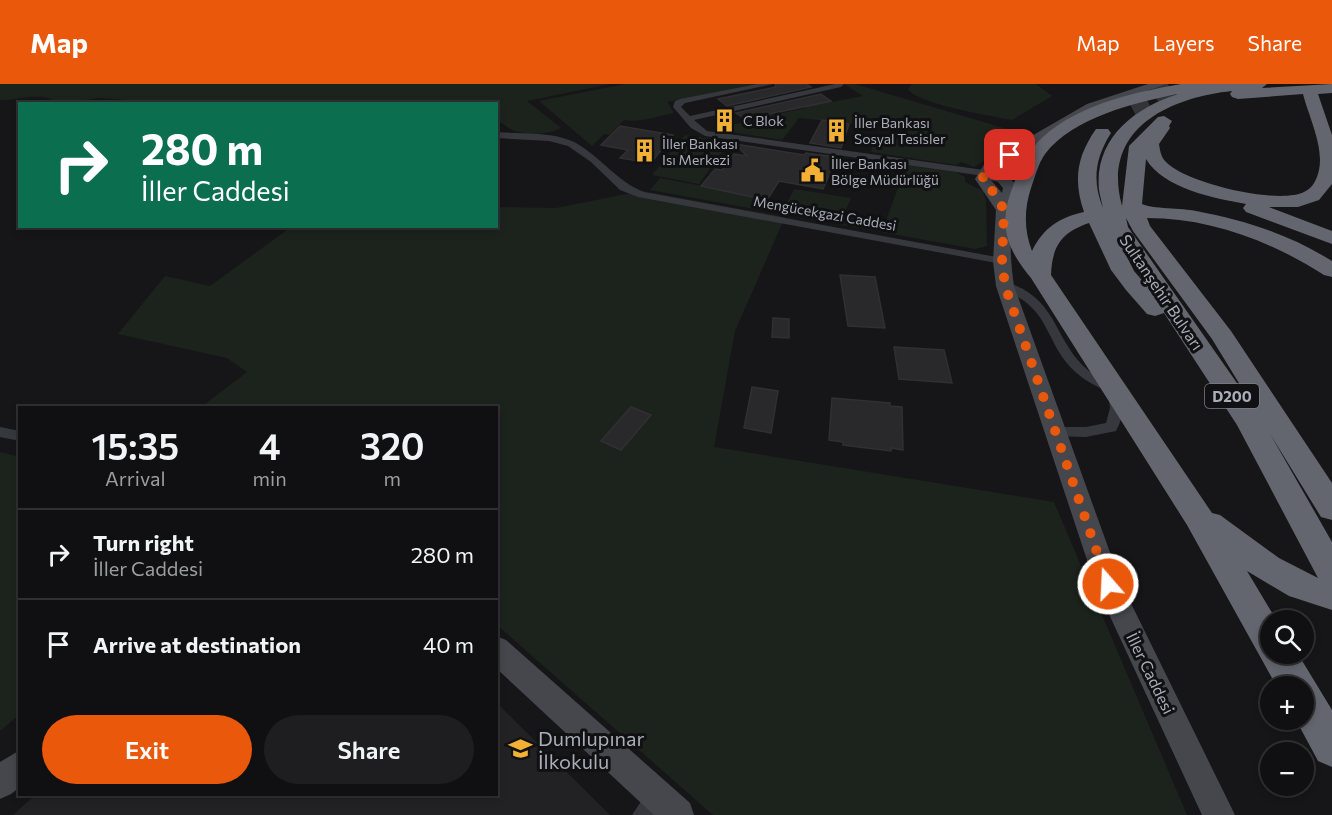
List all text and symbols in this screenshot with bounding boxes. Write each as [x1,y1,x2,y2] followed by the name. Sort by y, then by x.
[30,25,88,59] text: Map
[1076,30,1120,55] text: Map
[1153,30,1215,55] text: Layers
[1248,30,1302,55] text: Share
[712,107,738,133] building icon: C Blok
[743,112,784,129] place label: C Blok
[854,114,946,147] place label: İller Bankası Sosyal Tesisler
[823,117,849,143] building icon: İller Bankası Sosyal Tesisler
[141,122,263,174] text: 280 m
[42,126,120,204] icon: right
[984,129,1035,180] pin
[662,135,738,168] place label: İller Bankası Isı Merkezi
[631,138,657,164] building icon: İller Bankası Isı Merkezi
[993,138,1026,171] icon: arrive
[831,155,939,188] place label: İller Bankası Bölge Müdürlüğü
[800,158,826,184] public building icon: İller Bankası Bölge Müdürlüğü
[141,174,290,207] text: İller Caddesi
[752,192,898,234] street label: Mengücekgazi Caddesi
[1116,231,1208,353] street label: Sultanşehir Bulvarı
[1205,384,1259,408] road number: D200
[91,423,179,467] text: 15:35
[259,423,281,467] text: 4
[360,423,425,467] text: 320
[105,466,166,490] text: Arrival
[253,466,287,490] text: min
[384,466,401,490] text: m
[93,529,194,556] text: Turn right
[42,538,75,571] icon: right
[411,541,474,568] text: 280 m
[1076,552,1140,616] position arrow
[93,556,203,580] text: İller Caddesi
[1260,610,1314,796] map controls
[1260,610,1314,664] button: search
[42,628,75,661] icon: arrive
[1123,629,1179,717] street label: İller Caddesi
[93,631,301,658] text: Arrive at destination
[423,631,474,658] text: 40 m
[1260,676,1314,730] button: +
[42,715,252,784] button: Exit
[264,715,474,784] button: Share
[538,726,644,773] place label: Dumlupınar İlkokulu
[507,736,533,762] school or university icon: Dumlupınar İlkokulu
[1260,742,1314,796] button: −

